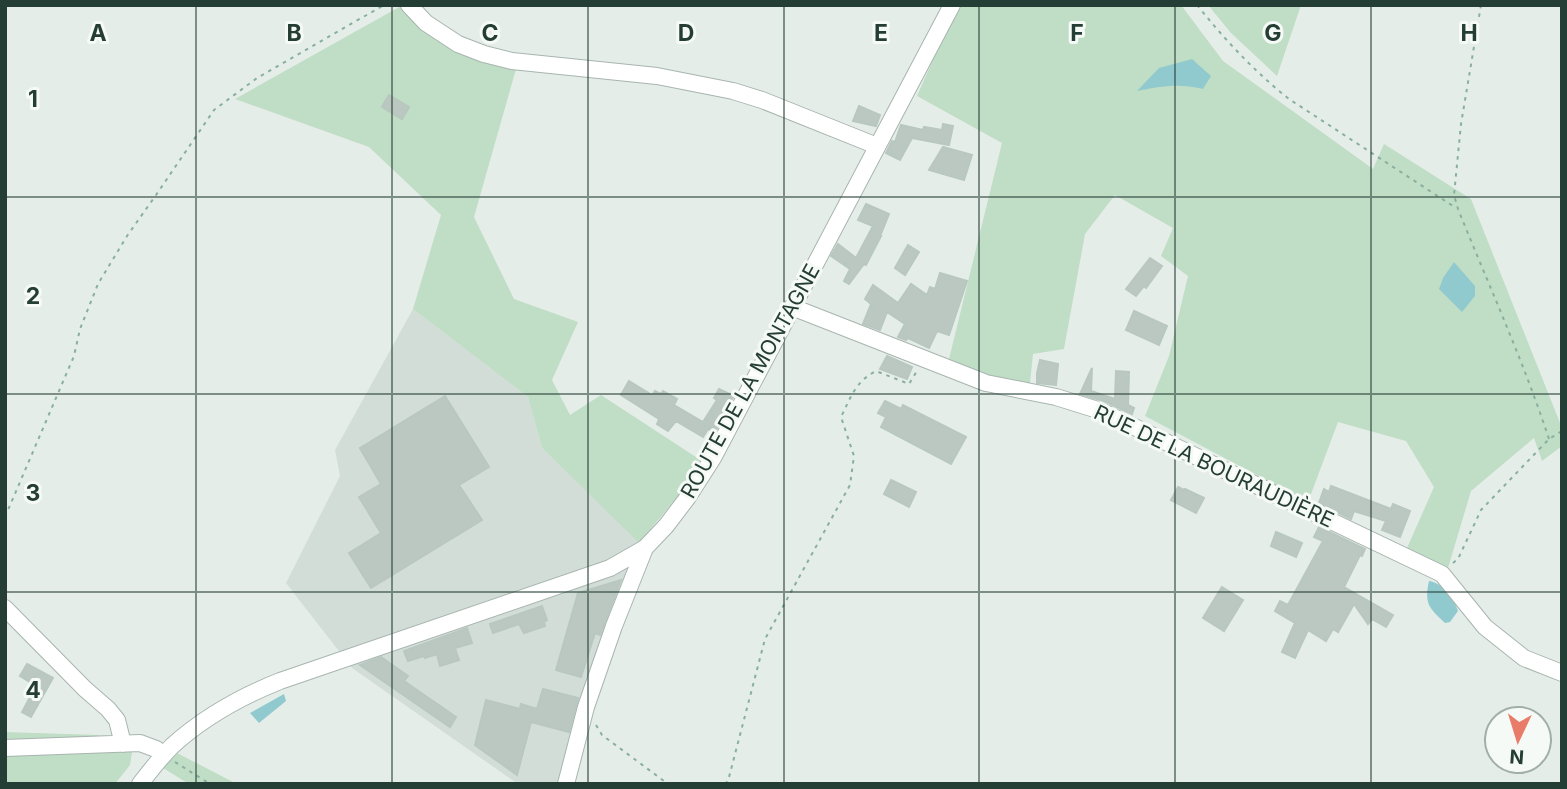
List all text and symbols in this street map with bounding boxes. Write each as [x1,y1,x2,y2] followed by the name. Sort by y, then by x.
[89,19,107,47] text: A
[286,19,302,47] text: B
[481,19,499,47] text: C
[678,19,694,47] text: D
[874,19,888,47] text: E
[1070,19,1084,47] text: F
[1264,19,1282,47] text: G
[1460,19,1478,47] text: H
[28,85,38,113] text: 1
[675,260,825,502] street label: ROUTE DE LA MONTAGNE
[26,282,40,310] text: 2
[1090,398,1338,533] street label: RUE DE LA BOURAUDIÈRE
[26,479,40,507] text: 3
[25,676,41,704] text: 4
[1483,705,1553,775] north arrow
[1509,744,1525,768] text: N

